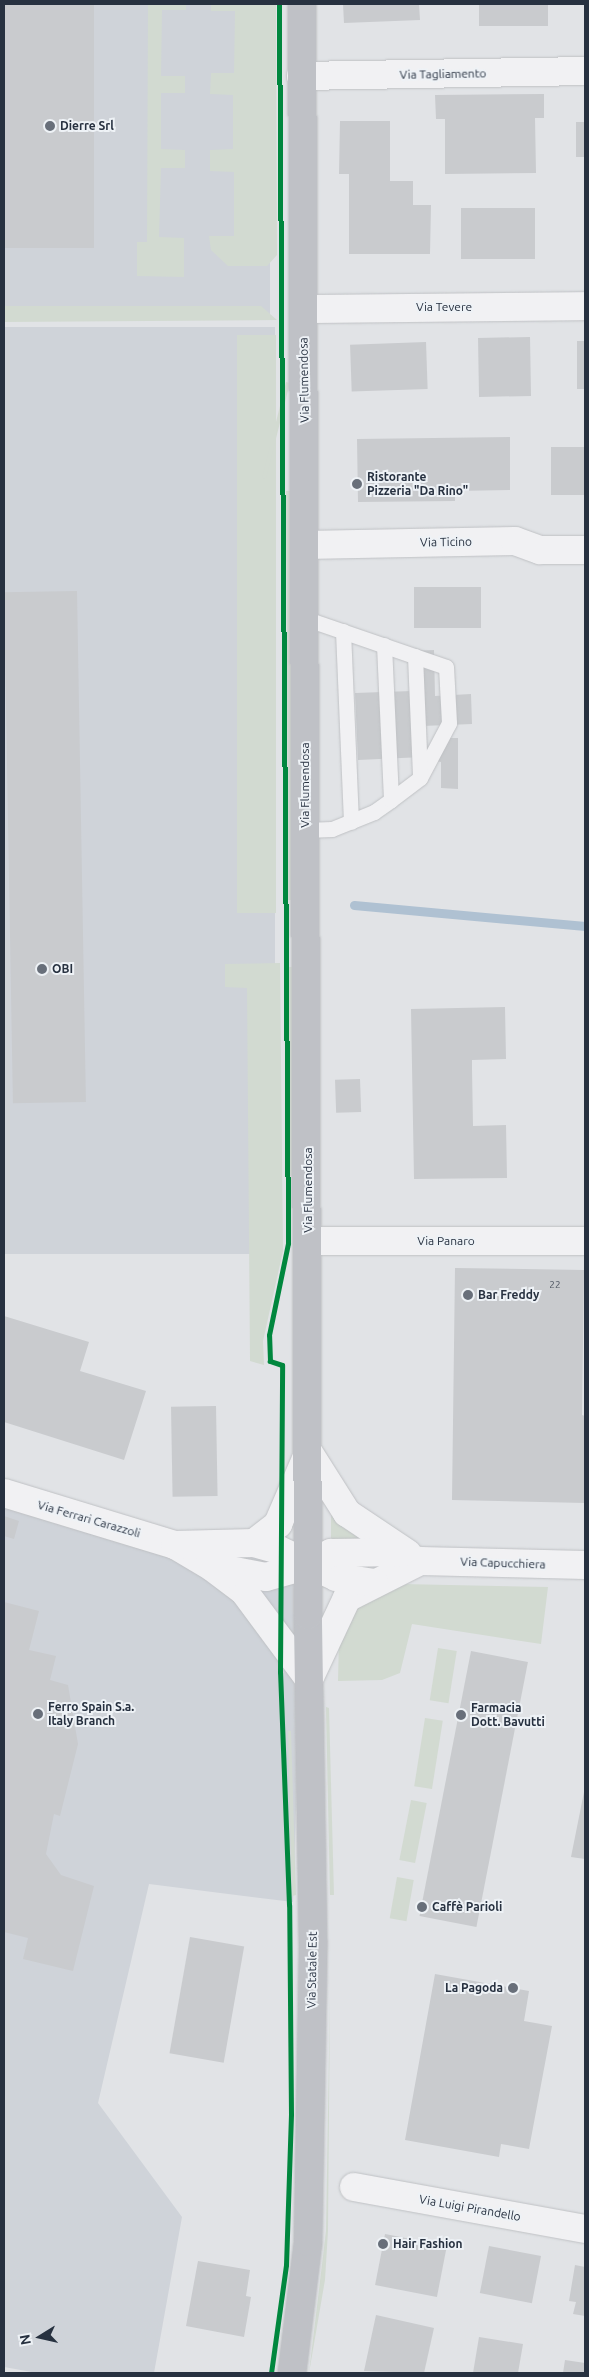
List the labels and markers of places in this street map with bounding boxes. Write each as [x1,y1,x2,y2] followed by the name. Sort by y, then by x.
[60,119,114,133] place label: Dierre Srl
[44,120,56,132] marker: Dierre Srl
[367,470,468,498] place label: Ristorante Pizzeria "Da Rino"
[351,478,363,490] marker: Ristorante Pizzeria "Da Rino"
[52,962,73,976] place label: OBI
[36,963,48,975] marker: OBI
[478,1288,539,1302] place label: Bar Freddy
[462,1289,474,1301] marker: Bar Freddy
[48,1700,134,1728] place label: Ferro Spain S.a. Italy Branch
[471,1701,545,1729] place label: Farmacia Dott. Bavutti
[32,1708,44,1720] marker: Ferro Spain S.a. Italy Branch
[455,1709,467,1721] marker: Farmacia Dott. Bavutti
[432,1900,502,1914] place label: Caffè Parioli
[416,1901,428,1913] marker: Caffè Parioli
[445,1981,503,1995] place label: La Pagoda
[507,1982,519,1994] marker: La Pagoda
[393,2237,463,2251] place label: Hair Fashion
[377,2238,389,2250] marker: Hair Fashion

